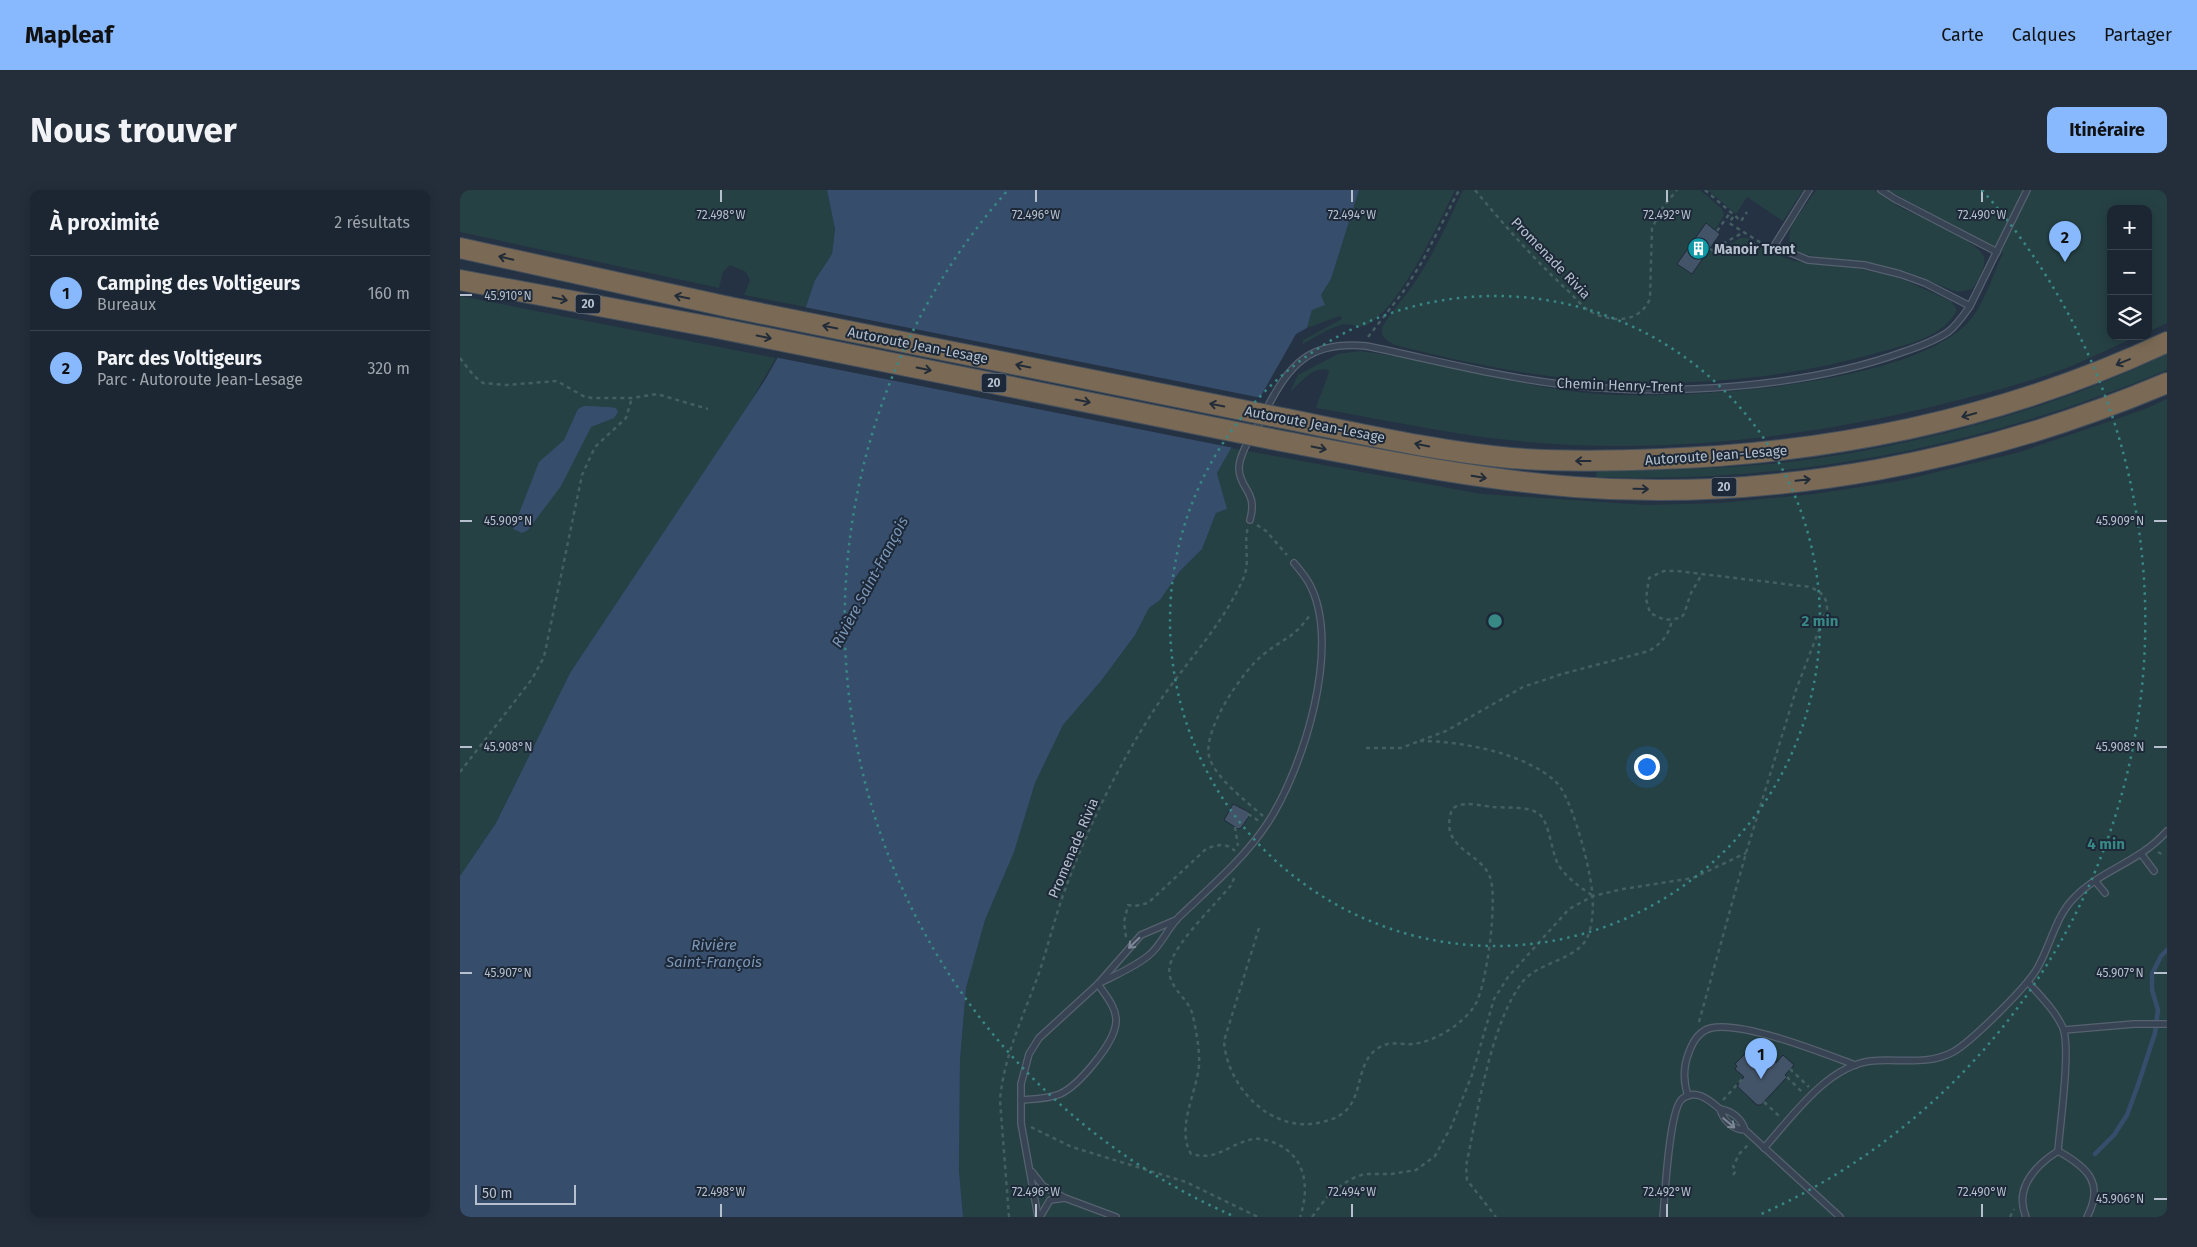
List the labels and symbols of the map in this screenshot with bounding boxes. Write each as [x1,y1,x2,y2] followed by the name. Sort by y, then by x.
[697,208,745,222] text: 72.498°W
[1012,208,1060,222] text: 72.496°W
[1328,208,1376,222] text: 72.494°W
[1643,208,1691,222] text: 72.492°W
[1958,208,2007,222] text: 72.490°W
[1507,214,1594,303] street label: Promenade Rivia
[2049,221,2081,262] pin: 2
[1686,237,1710,261] building icon: Manoir Trent
[1714,241,1796,258] place label: Manoir Trent
[498,253,514,262] one-way arrow
[484,289,532,303] text: 45.910°N
[674,292,690,302] one-way arrow
[551,294,567,304] one-way arrow
[576,295,600,314] road number: 20
[822,322,838,331] one-way arrow
[846,324,990,367] street label: Autoroute Jean-Lesage
[756,333,772,343] one-way arrow
[2115,358,2130,367] one-way arrow
[1016,361,1032,370] one-way arrow
[915,365,931,374] one-way arrow
[982,374,1006,392] road number: 20
[1556,375,1684,396] street label: Chemin Henry-Trent
[1075,397,1091,406] one-way arrow
[1209,400,1225,409] one-way arrow
[1243,403,1387,446] street label: Autoroute Jean-Lesage
[1962,410,1978,420] one-way arrow
[1414,440,1430,449] one-way arrow
[1644,442,1788,469] street label: Autoroute Jean-Lesage
[1310,443,1326,453] one-way arrow
[1575,456,1592,466] one-way arrow
[1470,472,1486,482] one-way arrow
[1794,475,1810,485] one-way arrow
[1712,478,1736,496] road number: 20
[1632,484,1648,494] one-way arrow
[484,514,532,528] text: 45.909°N
[828,514,912,650] water label: Rivière Saint-François
[2096,514,2144,528] text: 45.909°N
[1486,612,1504,630] centre of rings
[1802,612,1838,630] text: 2 min
[484,740,532,754] text: 45.908°N
[2096,740,2144,754] text: 45.908°N
[1634,754,1660,780] your location
[1045,796,1102,901] street label: Promenade Rivia
[2087,835,2125,853] text: 4 min
[665,936,762,971] water label: Rivière Saint-François
[1128,937,1140,949] one-way arrow
[484,966,532,980] text: 45.907°N
[2096,966,2144,980] text: 45.907°N
[1745,1038,1777,1079] pin: 1
[1722,1117,1735,1128] one-way arrow
[475,1182,576,1205] scale bar
[697,1185,745,1199] text: 72.498°W
[1012,1185,1060,1199] text: 72.496°W
[1328,1185,1376,1199] text: 72.494°W
[1643,1185,1691,1199] text: 72.492°W
[1958,1185,2007,1199] text: 72.490°W
[2096,1192,2144,1206] text: 45.906°N

